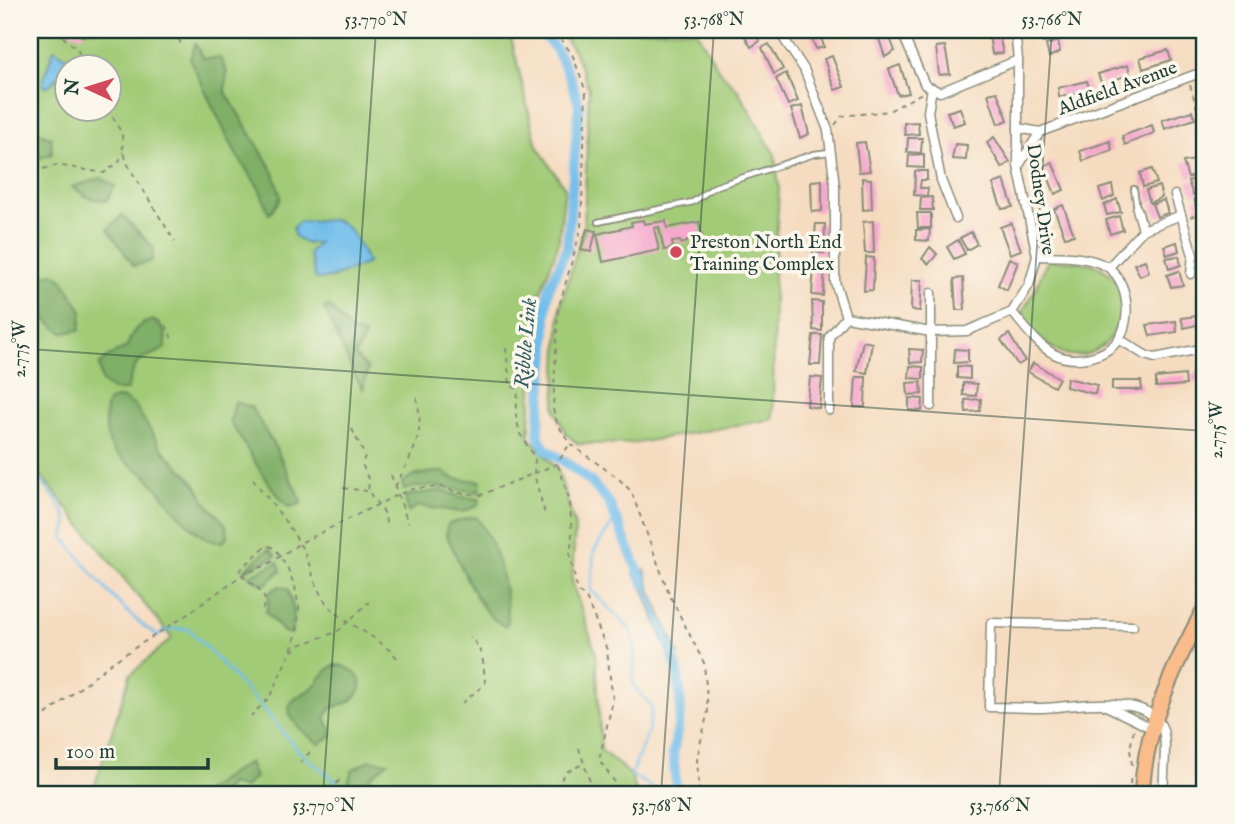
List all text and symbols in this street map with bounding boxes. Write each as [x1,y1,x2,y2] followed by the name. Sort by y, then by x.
[344,9,408,32] text: 53.770°N
[684,9,745,32] text: 53.768°N
[1021,9,1083,32] text: 53.766°N
[52,52,122,122] north arrow
[1054,56,1181,122] street label: Aldfield Avenue
[60,77,86,97] text: N
[1020,142,1060,257] street label: Dodney Drive
[690,231,842,277] place label: Preston North End Training Complex
[668,244,684,260] marker: Preston North End Training Complex
[509,296,544,389] water label: Ribble Link
[9,319,32,378] text: 2.775°W
[1206,400,1229,459] text: 2.775°W
[56,726,208,770] scale bar
[66,739,115,766] text: 100 m
[292,795,356,818] text: 53.770°N
[632,795,693,818] text: 53.768°N
[969,795,1031,818] text: 53.766°N

